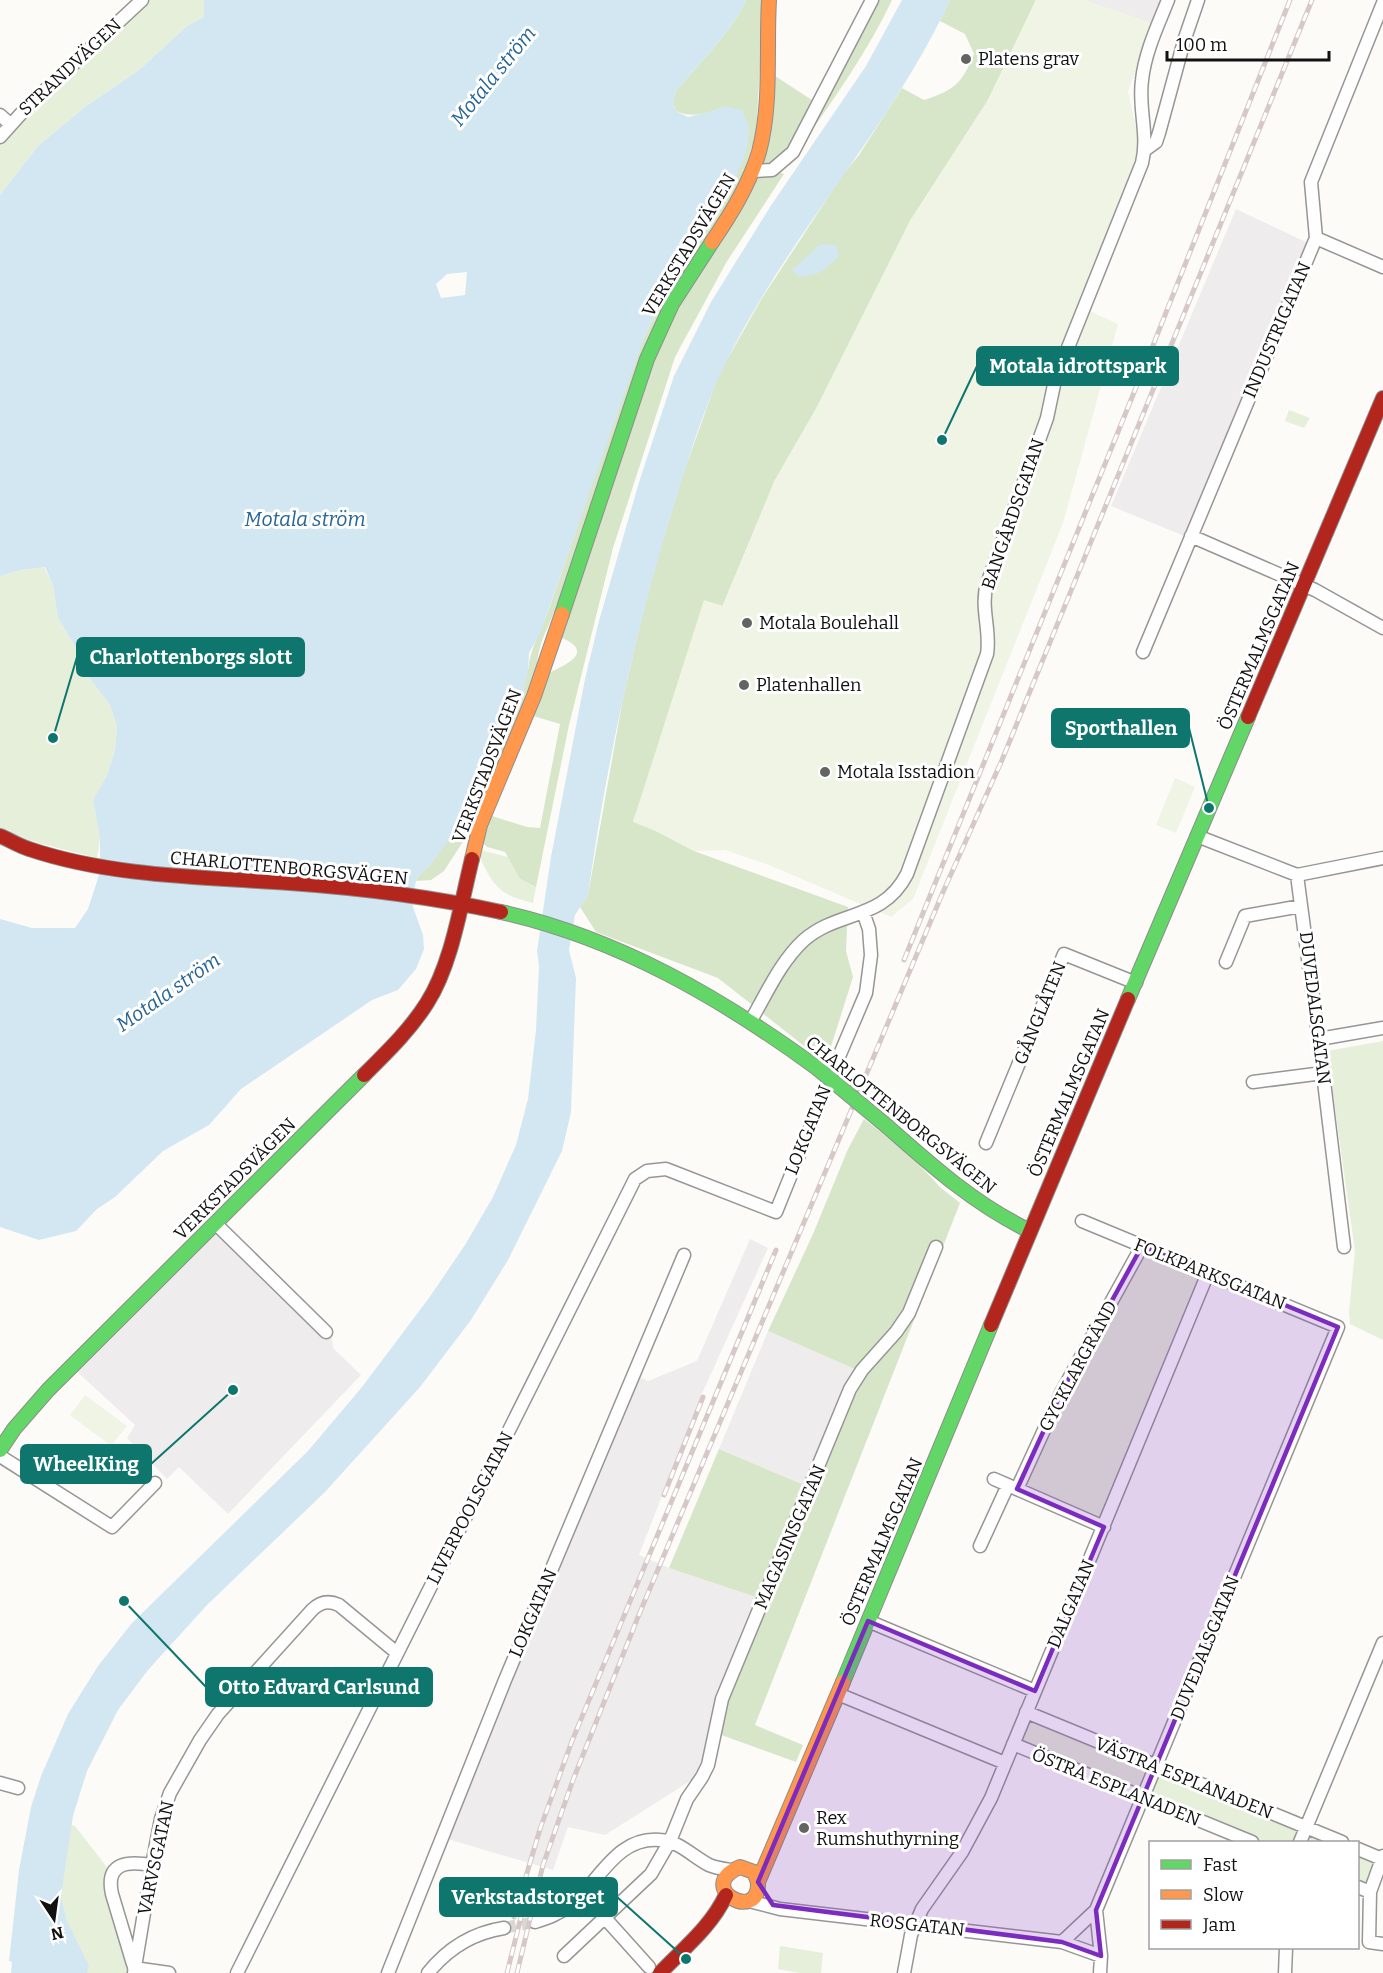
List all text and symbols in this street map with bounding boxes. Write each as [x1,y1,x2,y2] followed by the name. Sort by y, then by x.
[14,14,126,120] street label: STRANDVÄGEN
[446,21,540,131] water label: Motala ström
[1167,24,1329,62] scale bar
[1176,34,1227,56] text: 100 m
[978,48,1080,70] place label: Platens grav
[959,52,973,66] marker: Platens grav
[638,169,740,321] street label: VERKSTADSVÄGEN
[1238,259,1316,401] street label: INDUSTRIGATAN
[977,347,1178,385] callout: Motala idrottspark
[989,354,1167,378] text: Motala idrottspark
[977,436,1049,592] street label: BANGÅRDSGATAN
[244,507,366,531] water label: Motala ström
[1214,559,1304,733] street label: ÖSTERMALMSGATAN
[759,612,899,634] place label: Motala Boulehall
[740,616,754,630] marker: Motala Boulehall
[77,638,304,676] callout: Charlottenborgs slott
[90,645,292,669] text: Charlottenborgs slott
[756,674,862,696] place label: Platenhallen
[737,678,751,692] marker: Platenhallen
[447,686,527,846] street label: VERKSTADSVÄGEN
[1052,709,1189,747] callout: Sporthallen
[1065,716,1177,740] text: Sporthallen
[837,761,975,783] place label: Motala Isstadion
[818,765,832,779] marker: Motala Isstadion
[169,847,409,889] street label: CHARLOTTENBORGSVÄGEN
[1295,930,1335,1086] street label: DUVEDALSGATAN
[111,947,225,1037] water label: Motala ström
[1009,958,1071,1068] street label: GÅNGLÅTEN
[1024,1006,1114,1180] street label: ÖSTERMALMSGATAN
[801,1031,1001,1199] street label: CHARLOTTENBORGSVÄGEN
[780,1082,836,1178] street label: LOKGATAN
[170,1114,300,1244] street label: VERKSTADSVÄGEN
[1131,1233,1289,1315] street label: FOLKPARKSGATAN
[1034,1297,1122,1435] street label: GYCKLARGRÄND
[422,1428,518,1588] street label: LIVERPOOLSGATAN
[21,1445,151,1483] callout: WheelKing
[33,1452,140,1476] text: WheelKing
[837,1455,927,1629] street label: ÖSTERMALMSGATAN
[750,1462,830,1612] street label: MAGASINSGATAN
[1043,1556,1099,1652] street label: DALGATAN
[504,1565,562,1661] street label: LOKGATAN
[1166,1573,1244,1723] street label: DUVEDALSGATAN
[206,1668,432,1706] callout: Otto Edvard Carlsund
[218,1675,420,1699] text: Otto Edvard Carlsund
[1092,1732,1276,1824] street label: VÄSTRA ESPLANADEN
[1029,1743,1203,1831] street label: ÖSTRA ESPLANADEN
[133,1799,179,1917] street label: VARVSGATAN
[816,1807,959,1850] place label: Rex Rumshuthyrning
[797,1821,811,1835] marker: Rex Rumshuthyrning
[1149,1841,1359,1949] legend
[1203,1854,1238,1876] text: Fast
[440,1878,617,1916] callout: Verkstadstorget
[1203,1884,1244,1906] text: Slow
[451,1885,605,1909] text: Verkstadstorget
[24,1889,84,1949] north arrow
[868,1909,966,1941] street label: ROSGATAN
[1202,1914,1236,1936] text: Jam
[49,1922,65,1944] text: N

